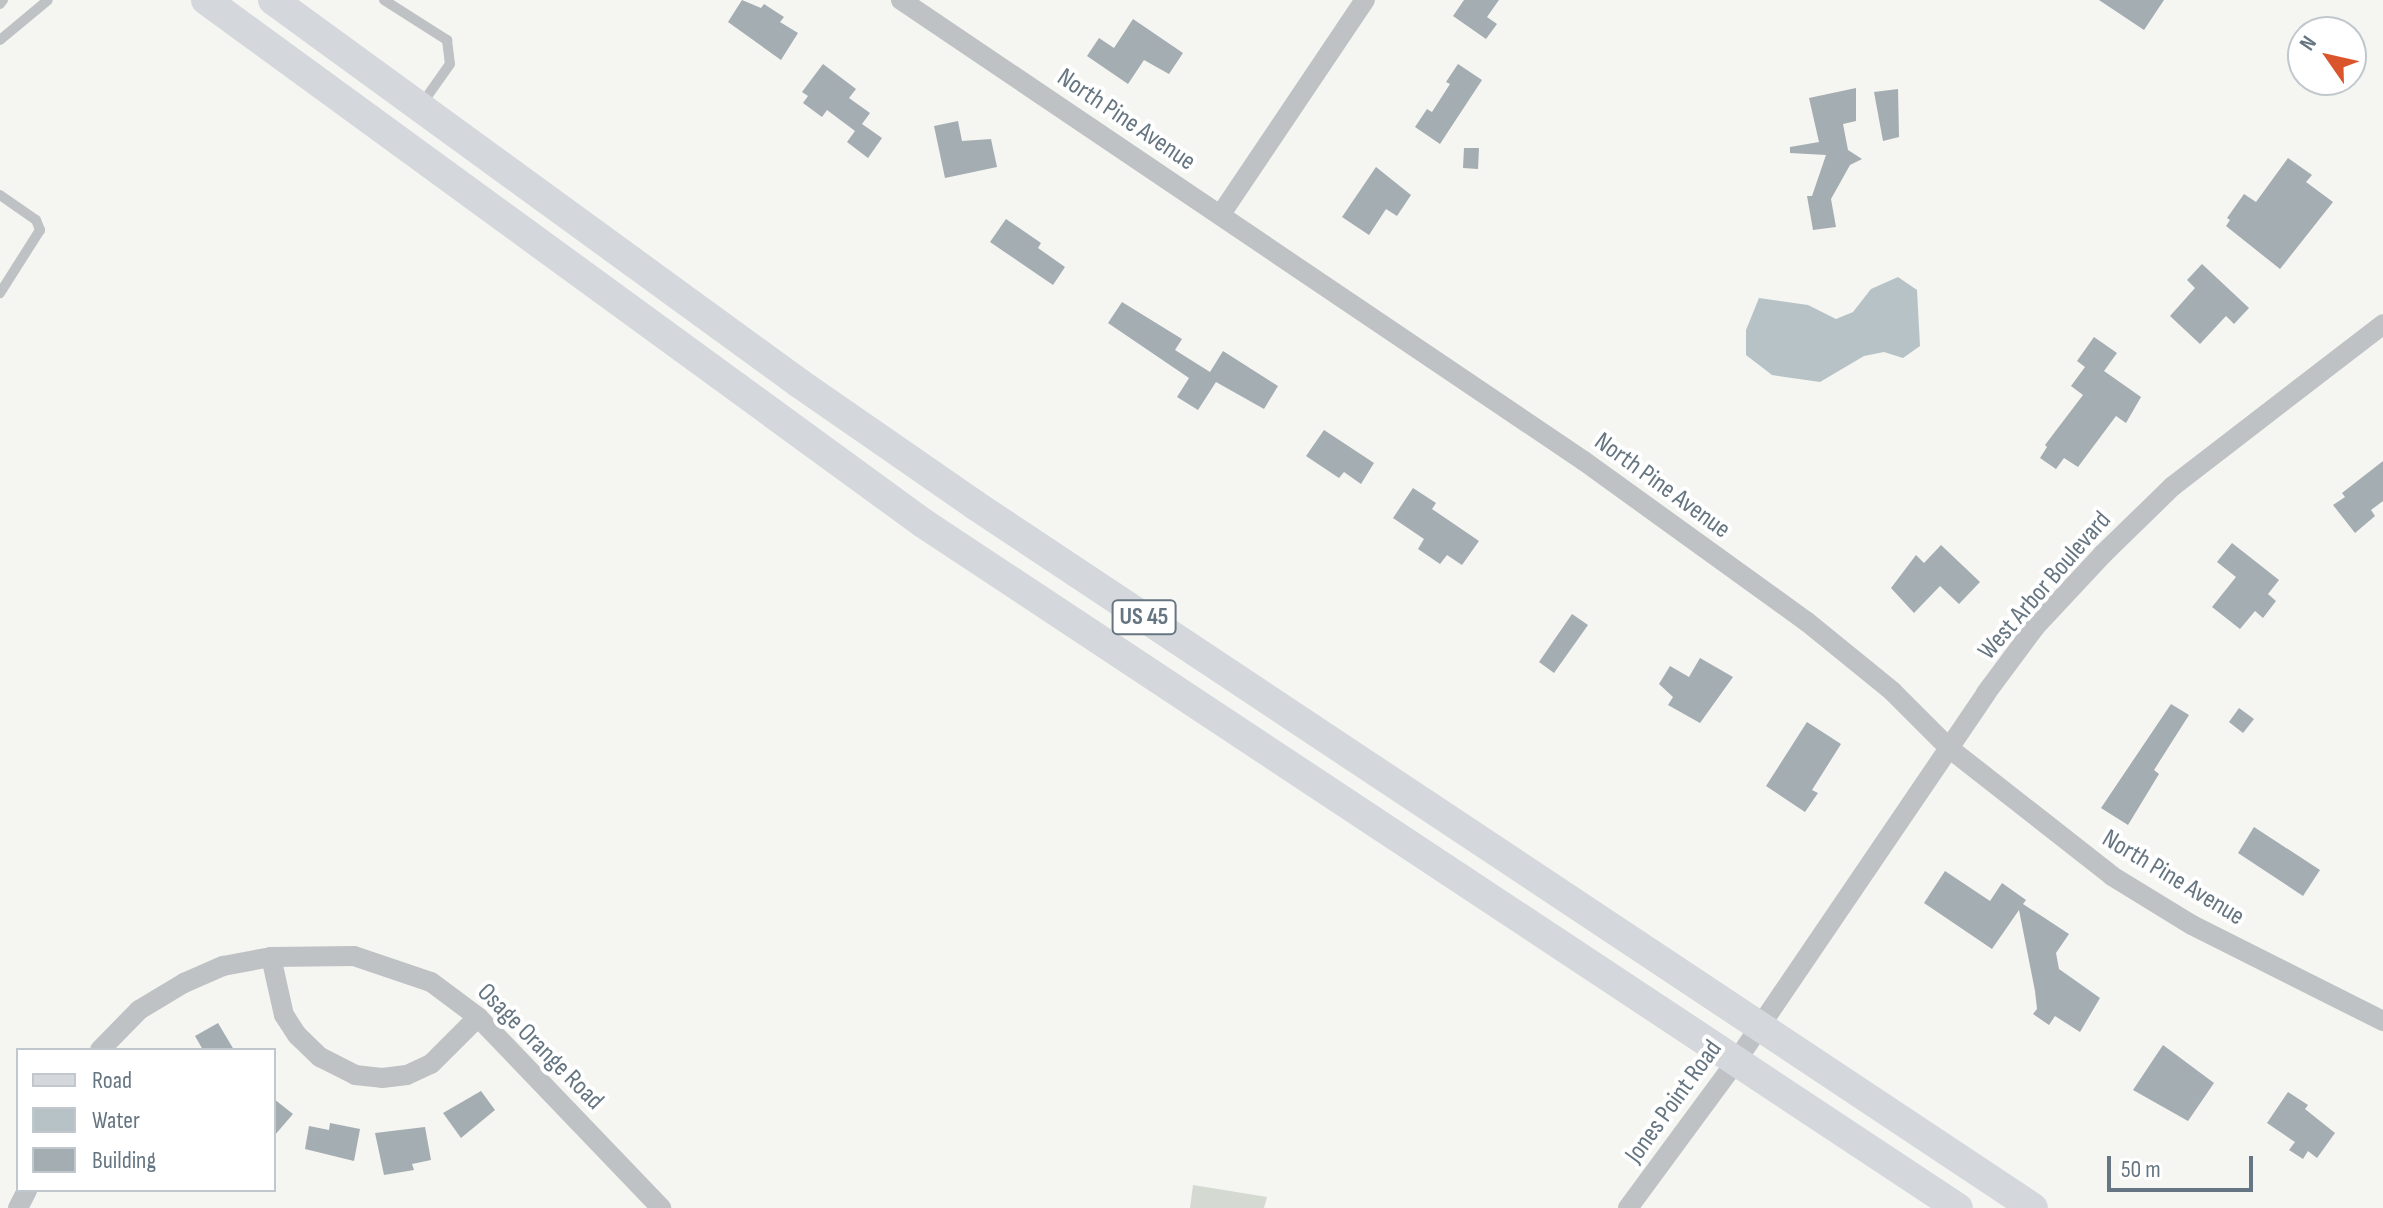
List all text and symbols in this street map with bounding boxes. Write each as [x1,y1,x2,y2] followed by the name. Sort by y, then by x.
[2287,16,2367,96] north arrow
[2294,31,2323,56] text: N
[1051,62,1201,178] street label: North Pine Avenue
[1588,426,1736,546] street label: North Pine Avenue
[1972,505,2118,667] street label: West Arbor Boulevard
[1110,597,1178,637] road number: US 45
[2096,823,2250,933] street label: North Pine Avenue
[470,977,610,1117] street label: Osage Orange Road
[1619,1034,1729,1170] street label: Jones Point Road
[16,1048,276,1192] legend
[92,1066,132,1095] text: Road
[92,1106,140,1135] text: Water
[2111,1140,2257,1190] scale bar
[92,1146,156,1175] text: Building
[2121,1155,2161,1184] text: 50 m

